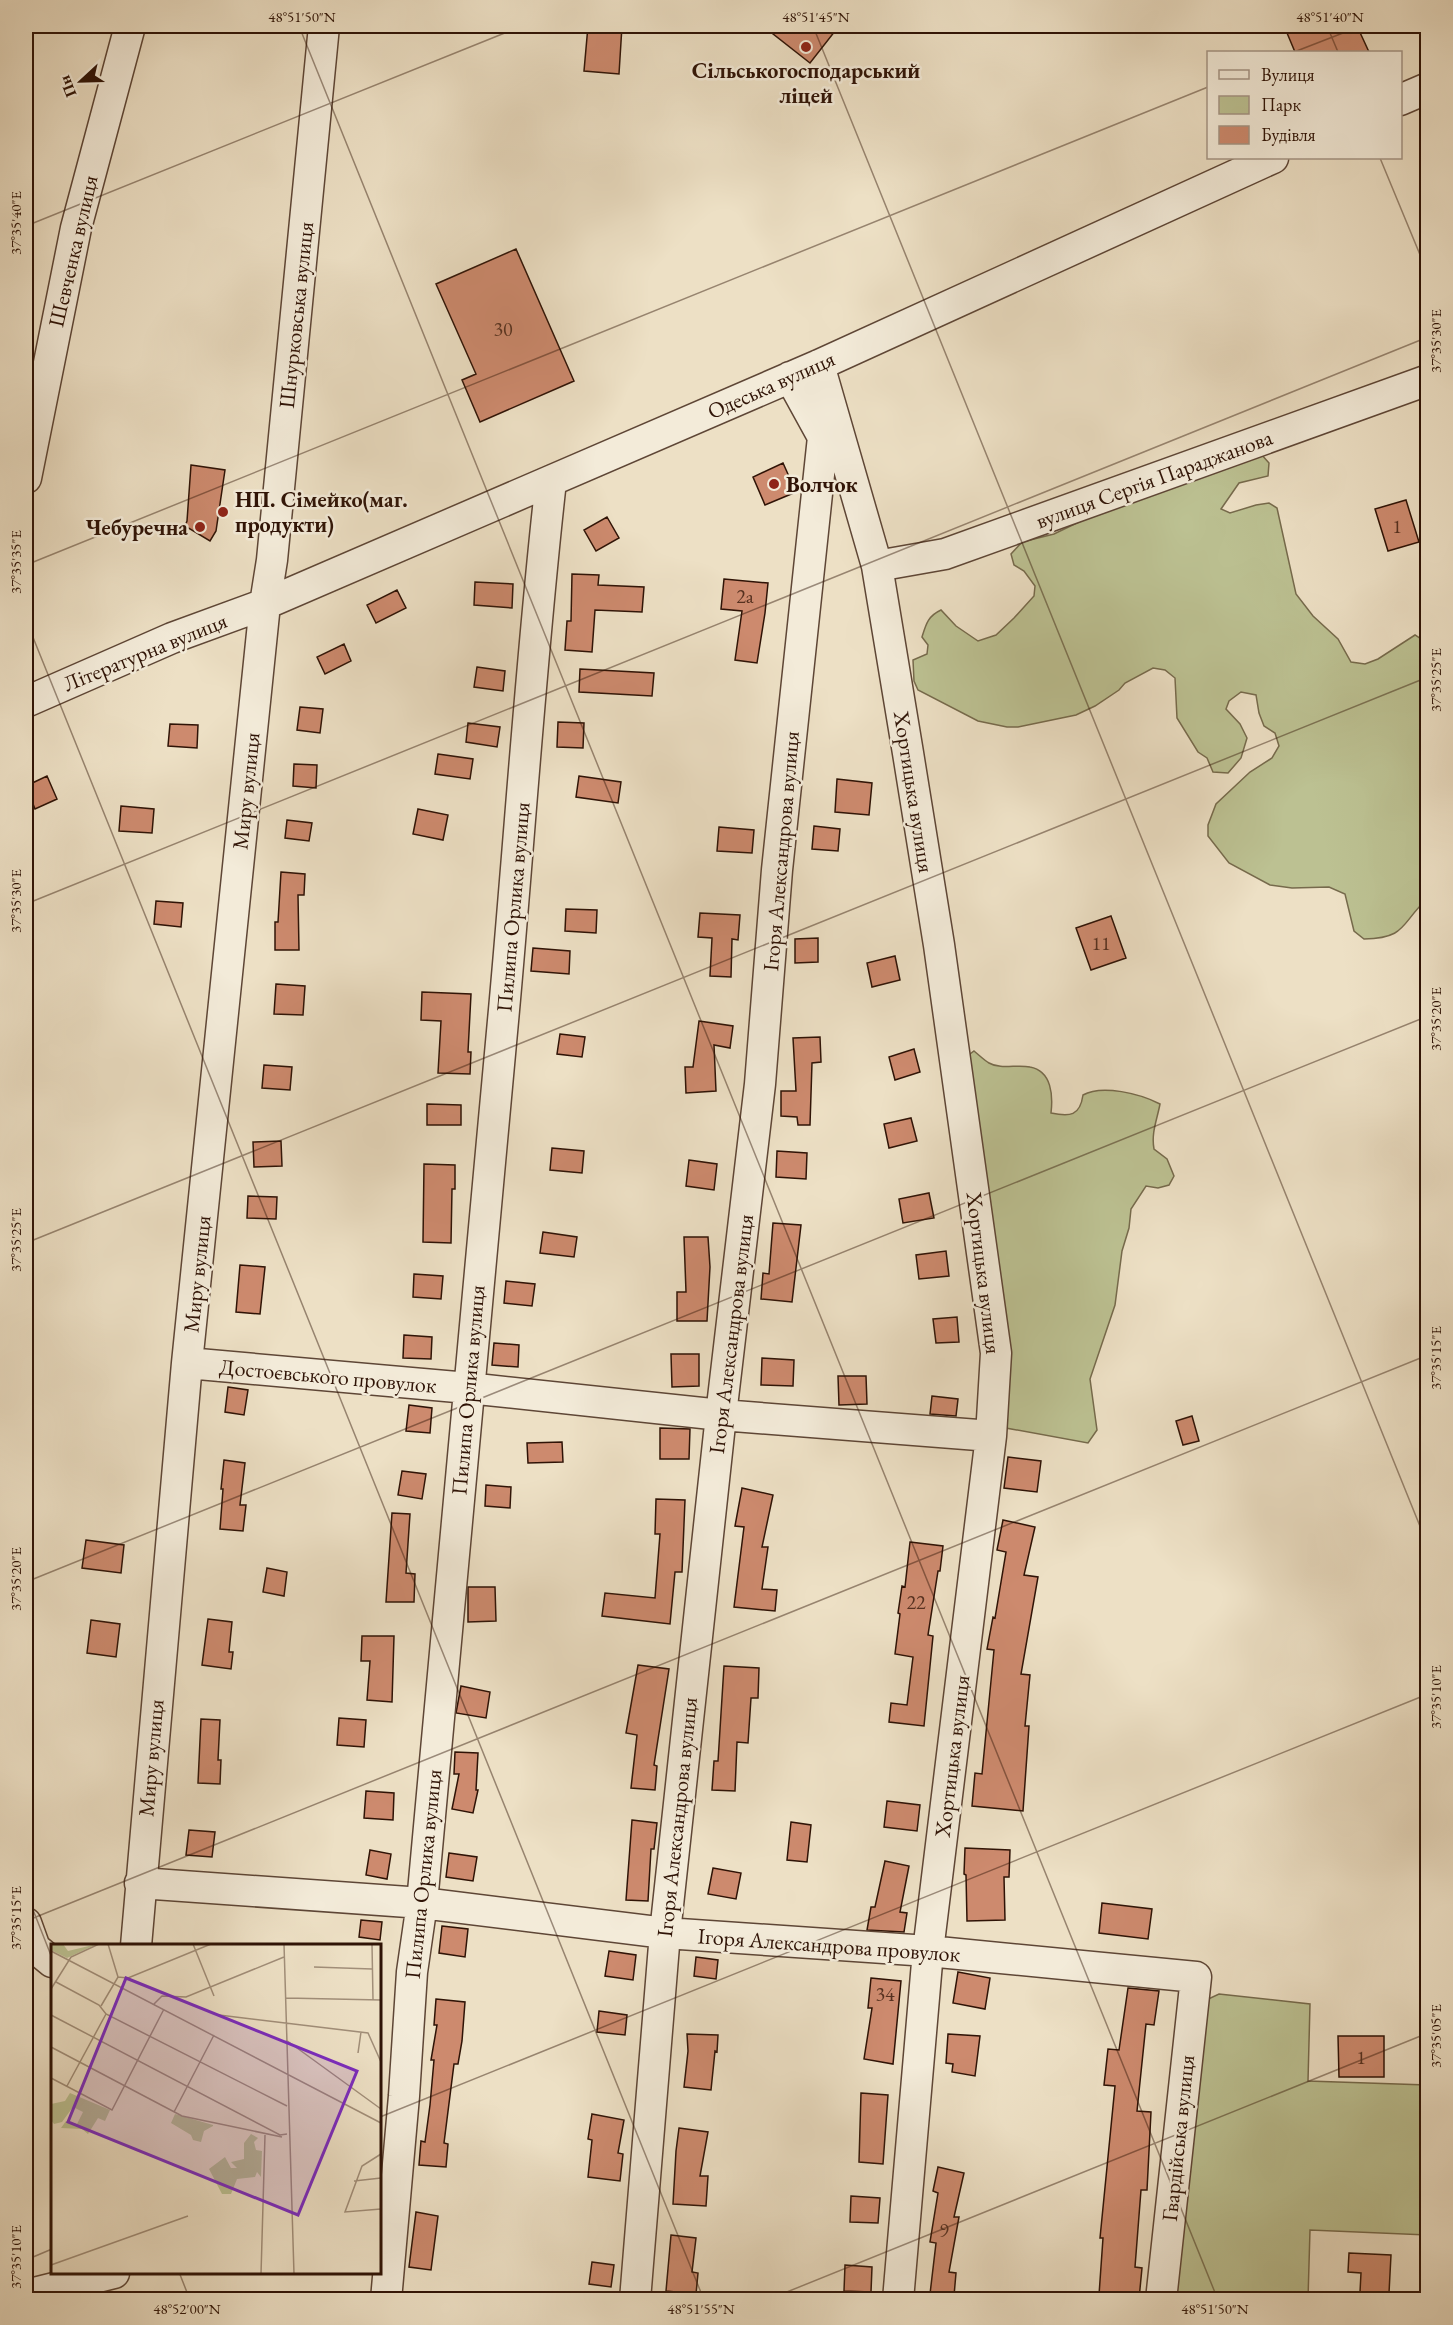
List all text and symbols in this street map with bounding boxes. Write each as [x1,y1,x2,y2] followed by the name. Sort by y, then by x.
[268,7,336,26] text: 48°51'50"N
[782,7,850,26] text: 48°51'45"N
[1296,7,1364,26] text: 48°51'40"N
[799,40,813,54] marker: Сільськогосподарський ліцей
[51,51,111,111] north arrow
[1207,51,1402,159] legend
[692,56,920,110] place label: Сільськогосподарський ліцей
[1261,63,1314,86] text: Вулиця
[54,72,81,101] text: Пн
[1261,93,1301,116] text: Парк
[1261,123,1316,146] text: Будівля
[41,172,105,330] street label: Шевченка вулиця
[6,190,25,255] text: 37°35'40"E
[272,220,320,410] street label: Шнурковська вулиця
[1426,308,1445,373] text: 37°35'30"E
[493,316,513,342] house number: 30
[703,344,839,426] street label: Одеська вулиця
[1032,423,1277,535] street label: вулиця Сергія Параджанова
[786,470,859,499] place label: Волчок
[767,477,781,491] marker: Волчок
[235,485,408,539] place label: НП. Сімейко(маг. продукти)
[216,505,230,519] marker: НП. Сімейко(маг. продукти)
[86,513,188,542] place label: Чебуречна
[1392,513,1402,539] house number: 1
[193,520,207,534] marker: Чебуречна
[6,529,25,594] text: 37°35'35"E
[736,583,754,609] house number: 2а
[59,606,231,698] street label: Літературна вулиця
[1426,647,1445,712] text: 37°35'25"E
[887,708,941,875] street label: Хортицька вулиця
[756,730,806,972] street label: Ігоря Александрова вулиця
[225,731,267,851] street label: Миру вулиця
[489,801,537,1013] street label: Пилипа Орлика вулиця
[6,868,25,933] text: 37°35'30"E
[1091,930,1111,956] house number: 11
[1426,986,1445,1051] text: 37°35'20"E
[960,1189,1008,1356] street label: Хортицька вулиця
[6,1207,25,1272] text: 37°35'25"E
[702,1212,760,1455] street label: Ігоря Александрова вулиця
[176,1214,218,1334] street label: Миру вулиця
[444,1284,492,1496] street label: Пилипа Орлика вулиця
[1426,1325,1445,1390] text: 37°35'15"E
[218,1352,438,1400] street label: Достоєвського провулок
[6,1546,25,1611] text: 37°35'20"E
[906,1589,926,1615] house number: 22
[1426,1664,1445,1729] text: 37°35'10"E
[928,1673,976,1840] street label: Хортицька вулиця
[650,1695,704,1938] street label: Ігоря Александрова вулиця
[131,1698,171,1818] street label: Миру вулиця
[398,1767,448,1980] street label: Пилипа Орлика вулиця
[6,1885,25,1950] text: 37°35'15"E
[697,1921,962,1969] street label: Ігоря Александрова провулок
[51,1944,381,2274] inset map
[875,1981,895,2007] house number: 34
[1426,2003,1445,2068] text: 37°35'05"E
[1356,2044,1366,2070] house number: 1
[1155,2053,1201,2223] street label: Гвардійська вулиця
[939,2217,949,2243] house number: 9
[6,2224,25,2289] text: 37°35'10"E
[153,2299,221,2318] text: 48°52'00"N
[667,2299,735,2318] text: 48°51'55"N
[1181,2299,1249,2318] text: 48°51'50"N

